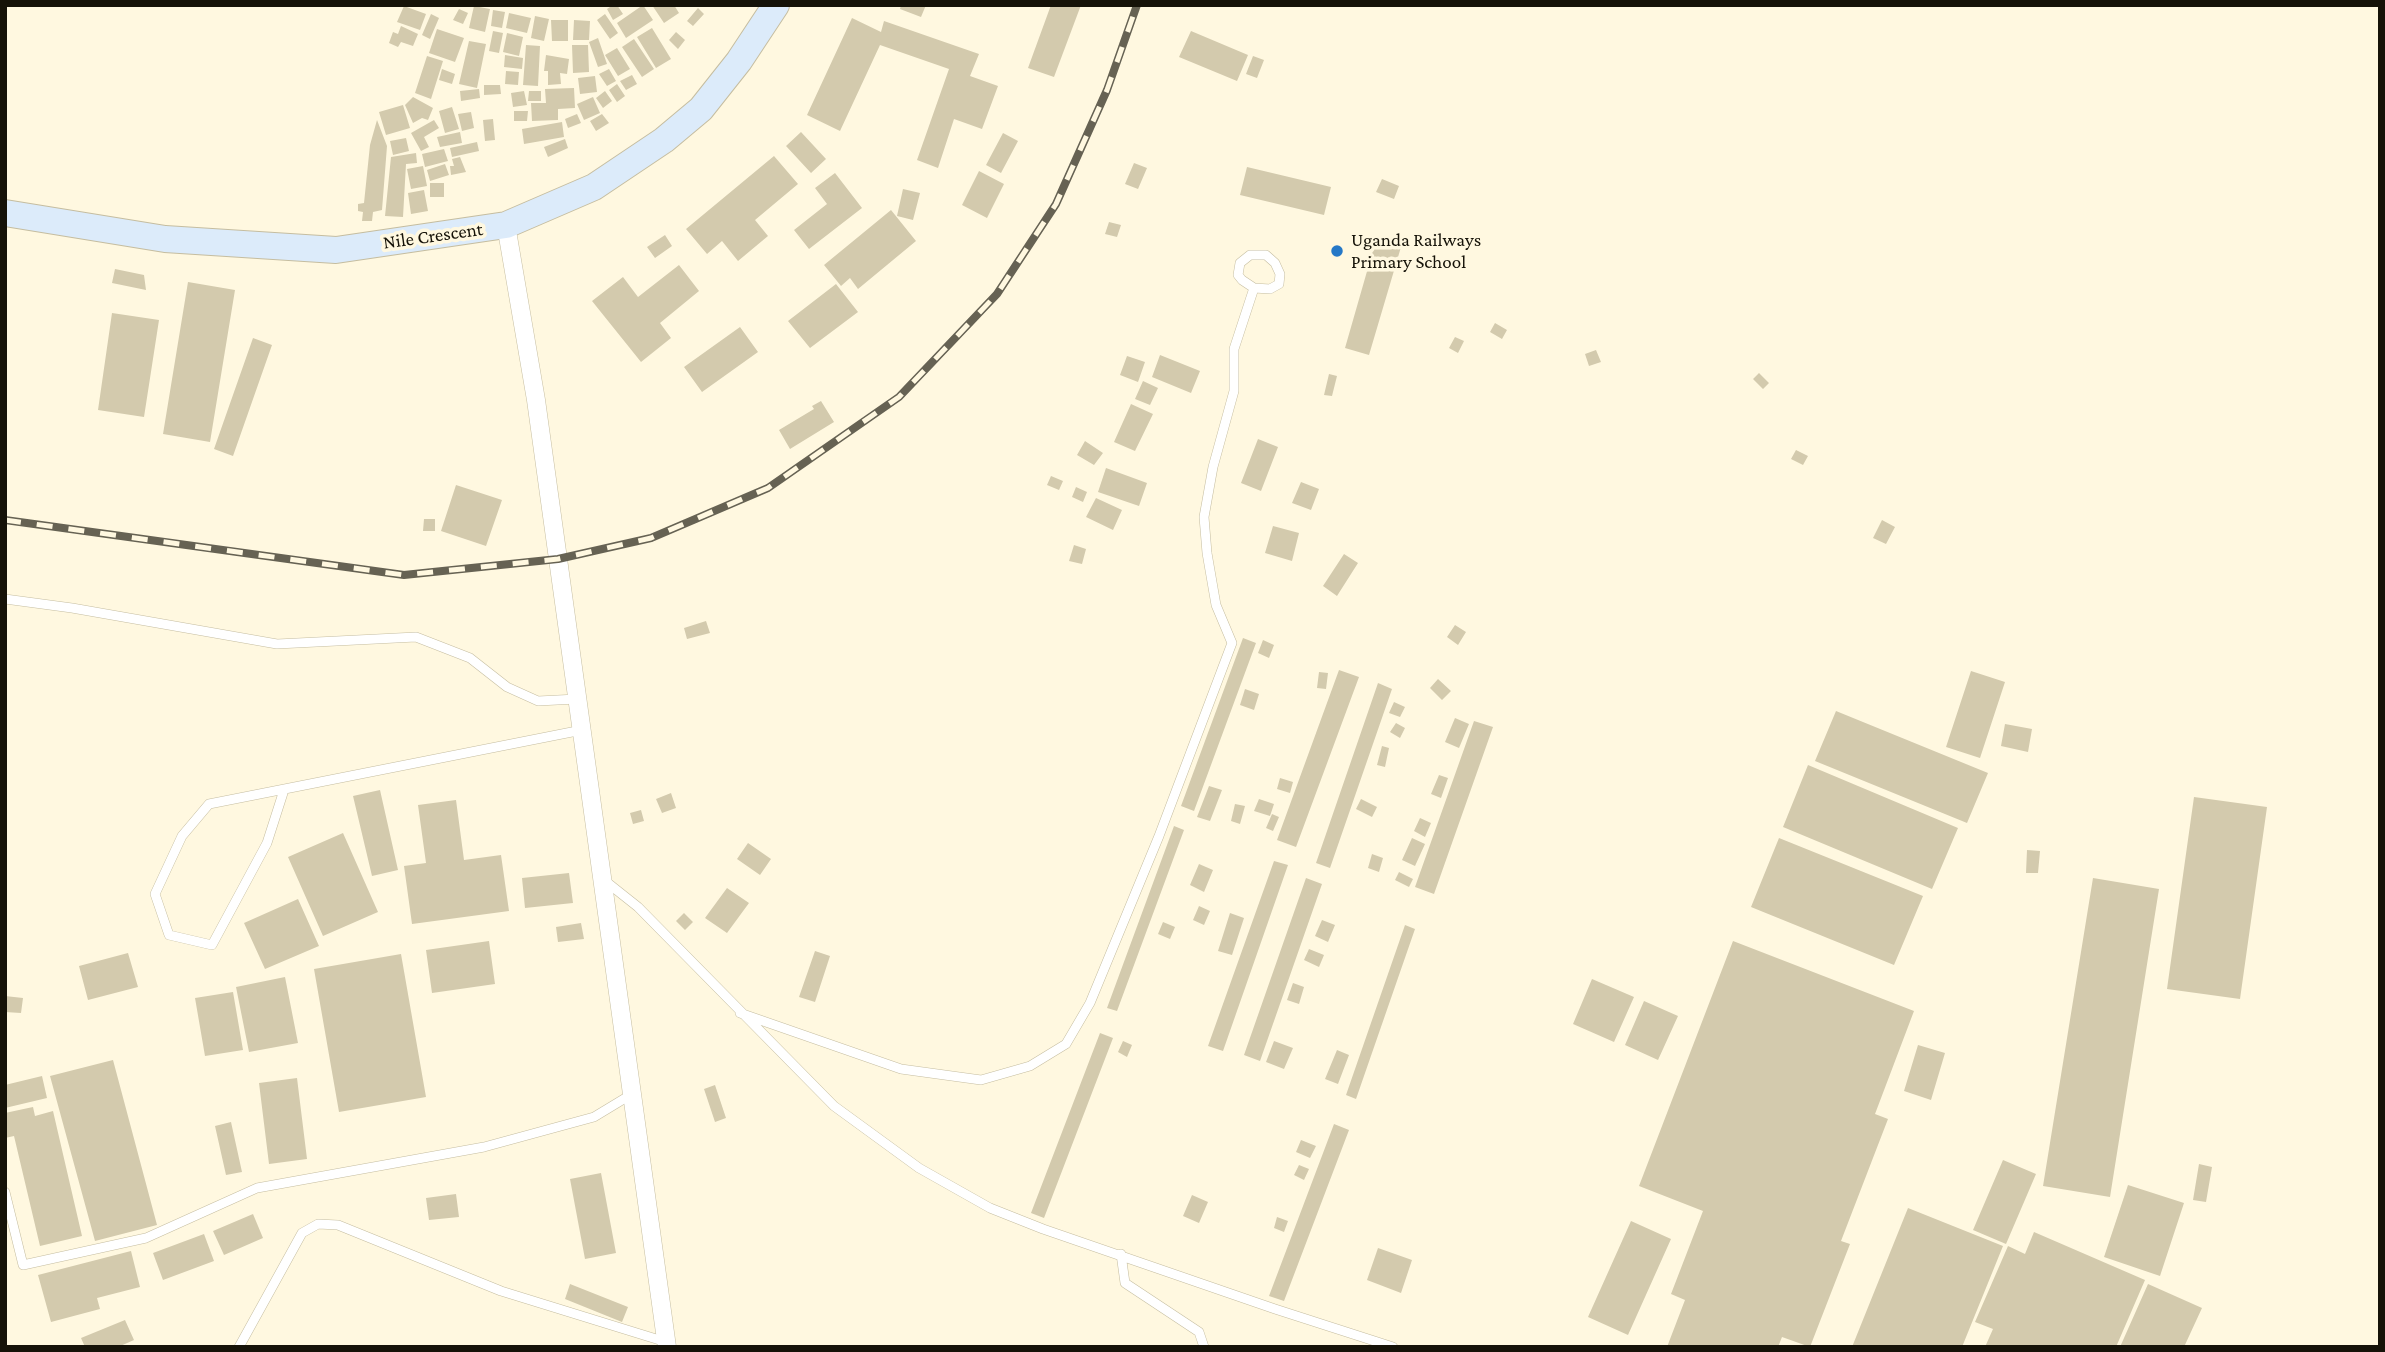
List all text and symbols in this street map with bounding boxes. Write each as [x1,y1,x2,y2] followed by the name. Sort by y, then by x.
[382,218,484,254] street label: Nile Crescent
[1351,229,1481,273] place label: Uganda Railways Primary School
[1329,243,1345,259] marker: Uganda Railways Primary School

